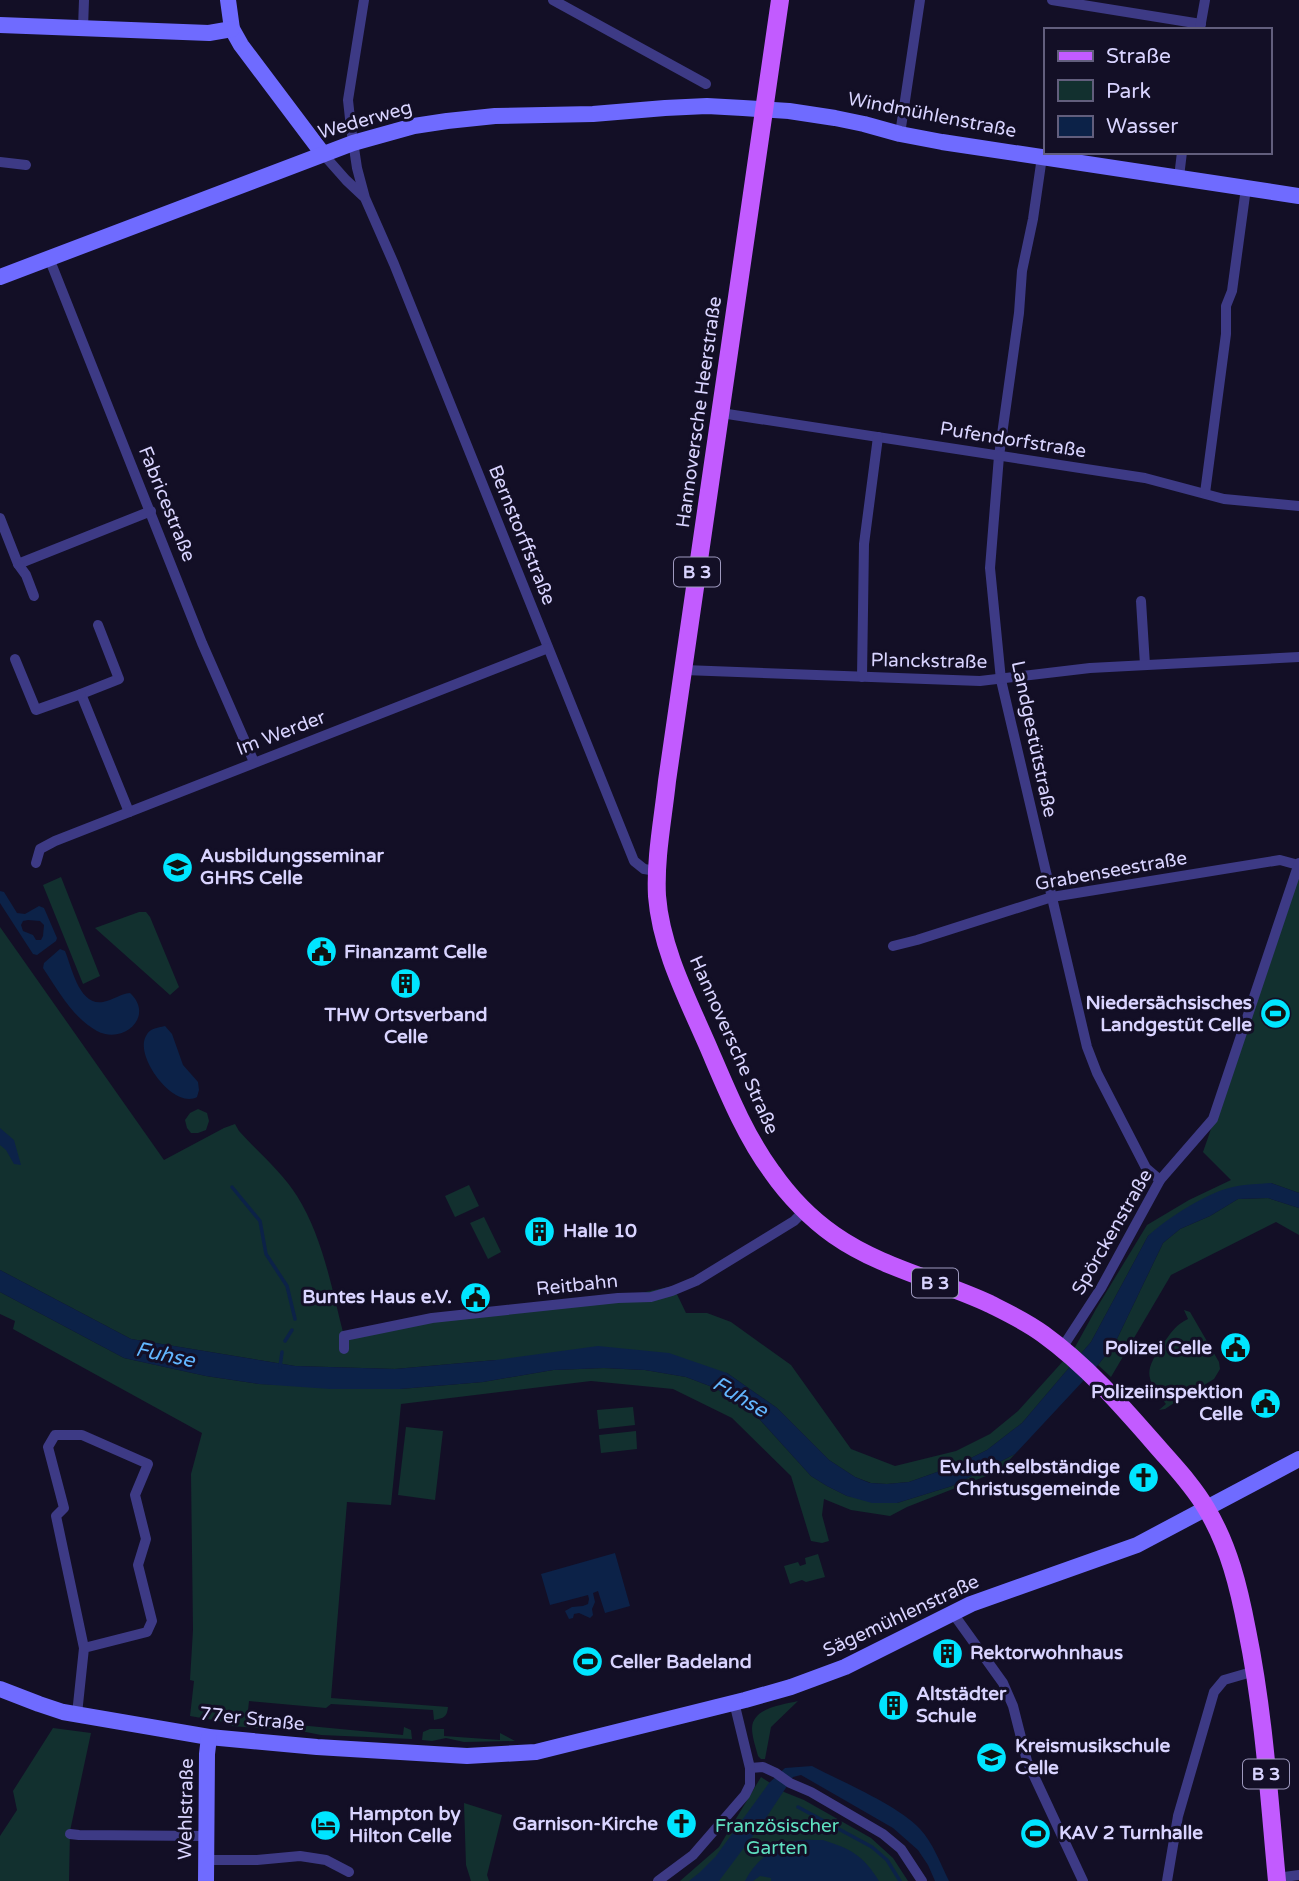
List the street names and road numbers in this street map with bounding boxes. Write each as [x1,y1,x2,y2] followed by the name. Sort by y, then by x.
[846,88,1018,142] street label: Windmühlenstraße
[315,96,415,144] street label: Wederweg
[672,295,726,529] street label: Hannoversche Heerstraße
[938,418,1088,462] street label: Pufendorfstraße
[134,443,200,565] street label: Fabricestraße
[484,462,560,608] street label: Bernstorffstraße
[674,558,720,586] road number: B 3
[871,649,987,673] street label: Planckstraße
[1007,659,1061,819] street label: Landgestütstraße
[233,706,329,760] street label: Im Werder
[1033,847,1189,895] street label: Grabenseestraße
[685,952,783,1138] street label: Hannoversche Straße
[1067,1165,1157,1299] street label: Spörckenstraße
[912,1268,958,1298] road number: B 3
[535,1270,619,1300] street label: Reitbahn
[820,1570,982,1662] street label: Sägemühlenstraße
[198,1703,306,1735] street label: 77er Straße
[174,1758,198,1860] street label: Wehlstraße
[1243,1759,1289,1788] road number: B 3

